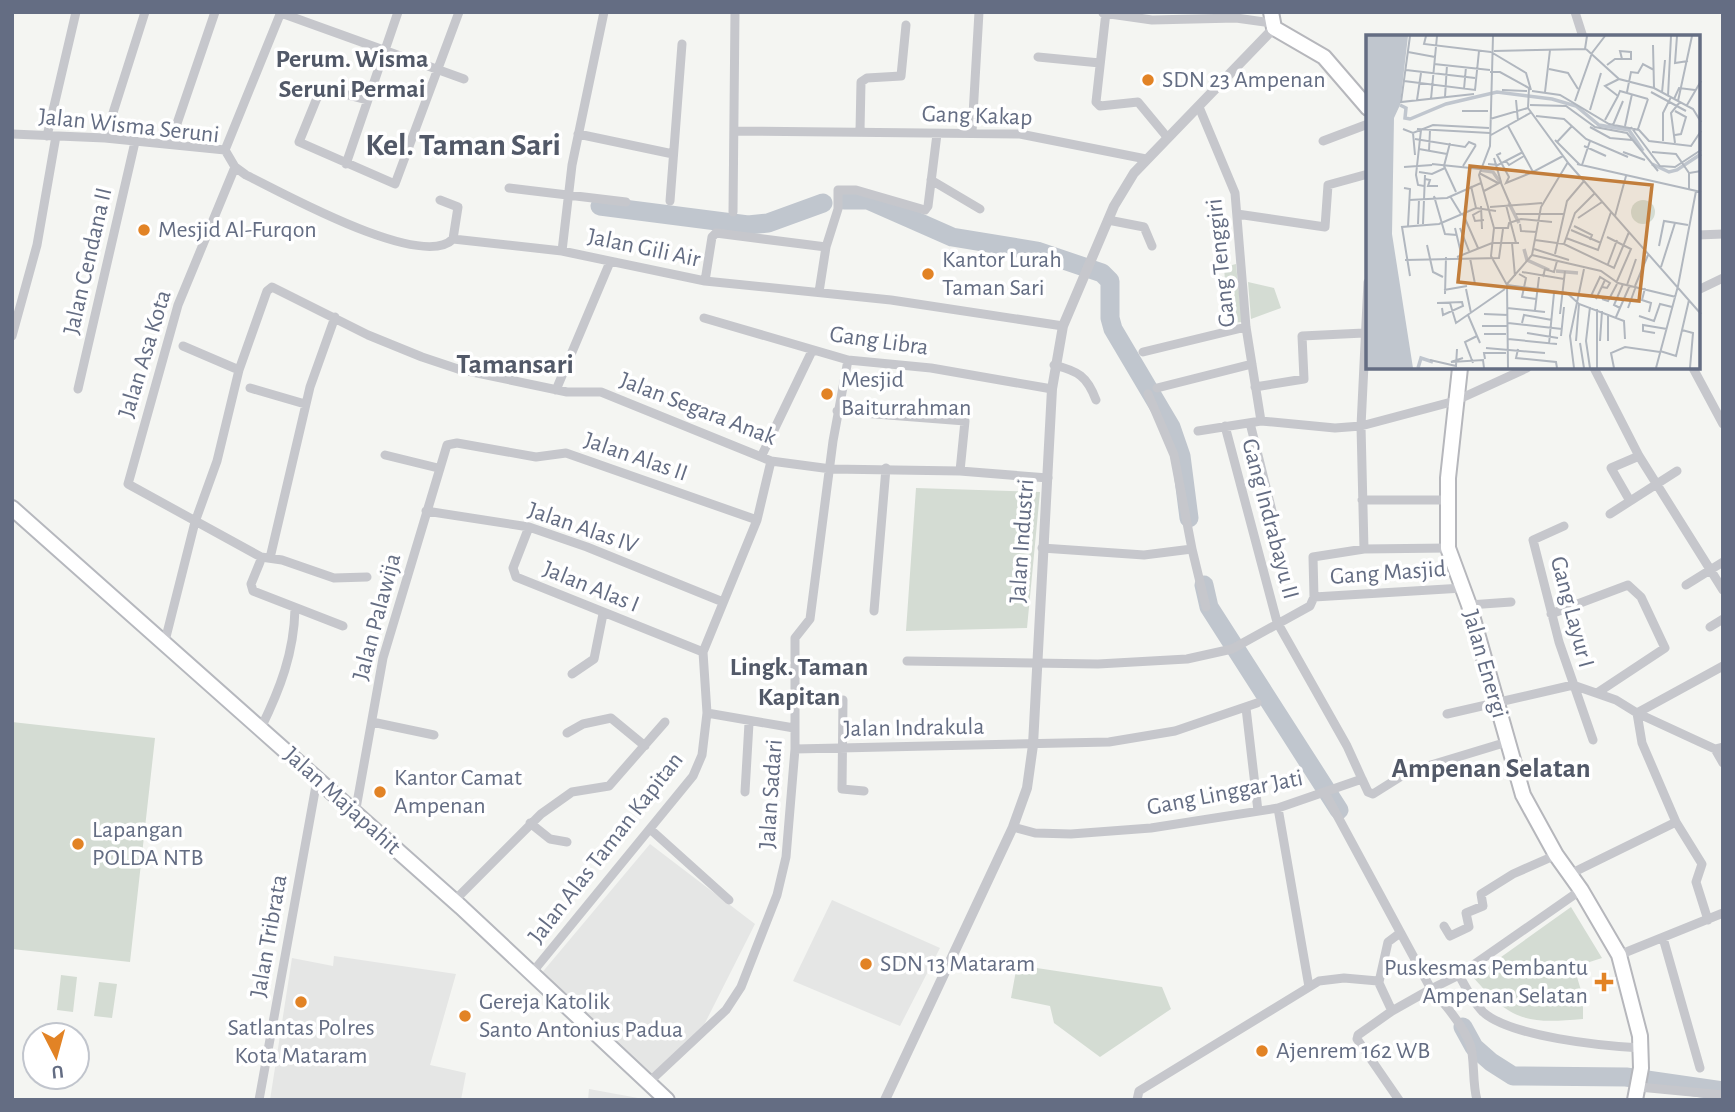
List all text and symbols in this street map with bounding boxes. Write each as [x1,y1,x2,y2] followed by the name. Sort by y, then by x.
[1366,35,1700,369] inset map
[275,46,429,102] district label: Perum. Wisma Seruni Permai
[1162,68,1326,92] place label: SDN 23 Ampenan
[1140,72,1156,88] marker: SDN 23 Ampenan
[921,102,1033,130] street label: Gang Kakap
[38,105,220,147] street label: Jalan Wisma Seruni
[365,129,561,161] district label: Kel. Taman Sari
[59,185,117,337] street label: Jalan Cendana II
[1202,197,1240,329] street label: Gang Tenggiri
[158,218,317,242] place label: Mesjid Al-Furqon
[136,222,152,238] marker: Mesjid Al-Furqon
[585,224,703,272] street label: Jalan Gili Air
[942,248,1062,300] place label: Kantor Lurah Taman Sari
[920,266,936,282] marker: Kantor Lurah Taman Sari
[114,287,176,421] street label: Jalan Asa Kota
[828,322,930,360] street label: Gang Libra
[456,351,574,379] district label: Tamansari
[616,368,780,450] street label: Jalan Segara Anak
[841,368,971,420] place label: Mesjid Baiturrahman
[819,386,835,402] marker: Mesjid Baiturrahman
[581,428,691,486] street label: Jalan Alas II
[1237,436,1303,602] street label: Gang Indrabayu II
[1006,478,1038,604] street label: Jalan Industri
[525,498,641,558] street label: Jalan Alas IV
[349,551,405,683] street label: Jalan Palawija
[1546,554,1598,670] street label: Gang Layur I
[540,557,642,617] street label: Jalan Alas I
[1329,557,1447,589] street label: Gang Masjid
[1458,607,1512,721] street label: Jalan Energi
[730,654,868,710] district label: Lingk. Taman Kapitan
[843,715,985,741] street label: Jalan Indrakula
[755,738,787,850] street label: Jalan Sadari
[279,743,405,860] street label: Jalan Majapahit
[524,748,688,948] street label: Jalan Alas Taman Kapitan
[1391,755,1591,783] district label: Ampenan Selatan
[394,766,522,818] place label: Kantor Camat Ampenan
[1145,766,1305,820] street label: Gang Linggar Jati
[372,784,388,800] marker: Kantor Camat Ampenan
[92,818,203,870] place label: Lapangan POLDA NTB
[70,836,86,852] marker: Lapangan POLDA NTB
[246,873,292,999] street label: Jalan Tribrata
[880,952,1035,976] place label: SDN 13 Mataram
[858,956,874,972] marker: SDN 13 Mataram
[1384,956,1588,1008] place label: Puskesmas Pembantu Ampenan Selatan
[1594,972,1614,992] marker: Puskesmas Pembantu Ampenan Selatan
[479,990,683,1042] place label: Gereja Katolik Santo Antonius Padua
[293,994,309,1010] marker: Satlantas Polres Kota Mataram
[457,1008,473,1024] marker: Gereja Katolik Santo Antonius Padua
[227,1016,375,1068] place label: Satlantas Polres Kota Mataram
[21,1021,91,1091] north arrow
[1276,1039,1430,1063] place label: Ajenrem 162 WB
[1254,1043,1270,1059] marker: Ajenrem 162 WB
[51,1061,65,1081] text: U

